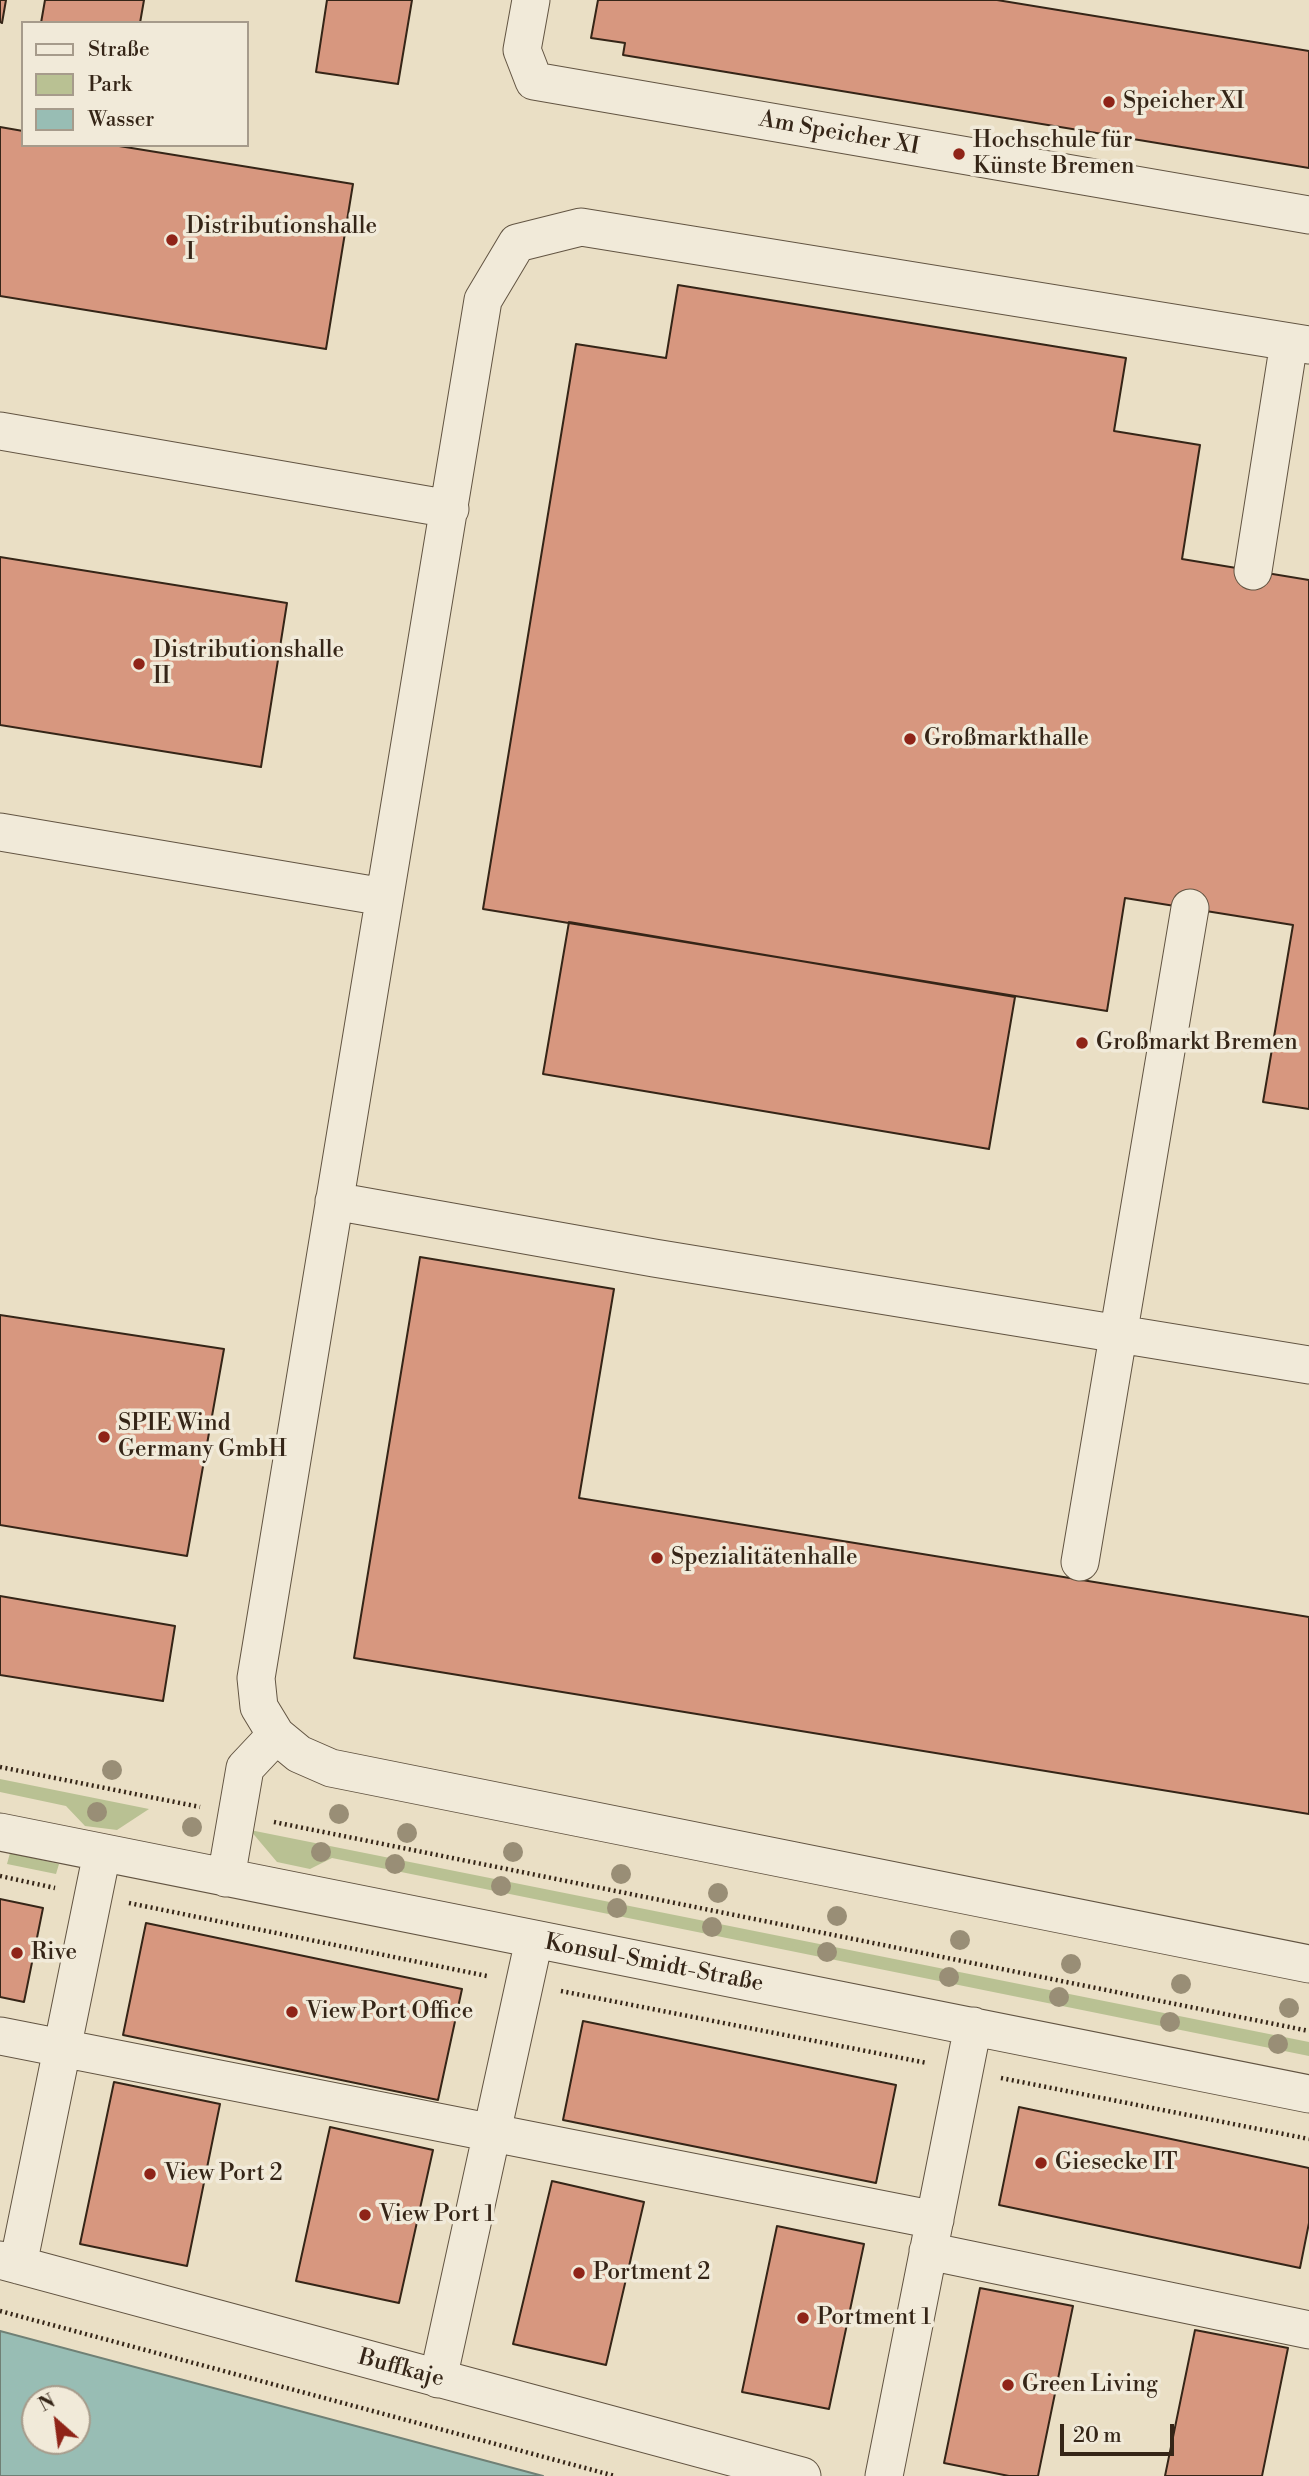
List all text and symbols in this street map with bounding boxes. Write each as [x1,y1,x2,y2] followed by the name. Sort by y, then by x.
[21,21,248,147] legend
[88,37,150,63] text: Straße
[88,72,132,98] text: Park
[1123,88,1244,116] place label: Speicher XI
[1101,94,1117,110] marker: Speicher XI
[757,106,921,162] street label: Am Speicher XI
[88,107,154,133] text: Wasser
[973,127,1135,181] place label: Hochschule für Künste Bremen
[951,146,967,162] marker: Hochschule für Künste Bremen
[186,213,377,267] place label: Distributionshalle I
[164,232,180,248] marker: Distributionshalle I
[153,637,344,691] place label: Distributionshalle II
[131,656,147,672] marker: Distributionshalle II
[924,725,1089,753] place label: Großmarkthalle
[902,731,918,747] marker: Großmarkthalle
[1096,1029,1298,1057] place label: Großmarkt Bremen
[1074,1035,1090,1051] marker: Großmarkt Bremen
[118,1410,287,1464] place label: SPIE Wind Germany GmbH
[96,1429,112,1445] marker: SPIE Wind Germany GmbH
[671,1544,858,1572] place label: Spezialitätenhalle
[649,1550,665,1566] marker: Spezialitätenhalle
[542,1929,766,1999] street label: Konsul-Smidt-Straße
[31,1939,77,1967] place label: Rive
[9,1945,25,1961] marker: Rive
[306,1998,473,2026] place label: View Port Office
[284,2004,300,2020] marker: View Port Office
[1055,2149,1178,2177] place label: Giesecke IT
[1033,2155,1049,2171] marker: Giesecke IT
[164,2160,283,2188] place label: View Port 2
[142,2166,158,2182] marker: View Port 2
[379,2201,494,2229] place label: View Port 1
[357,2207,373,2223] marker: View Port 1
[593,2259,710,2287] place label: Portment 2
[571,2265,587,2281] marker: Portment 2
[817,2304,931,2332] place label: Portment 1
[795,2310,811,2326] marker: Portment 1
[355,2344,447,2394] street label: Buffkaje
[1022,2371,1158,2399] place label: Green Living
[1000,2377,1016,2393] marker: Green Living
[21,2385,91,2455] north arrow
[35,2389,59,2417] text: N
[1064,2410,1178,2454] scale bar
[1073,2423,1122,2449] text: 20 m

